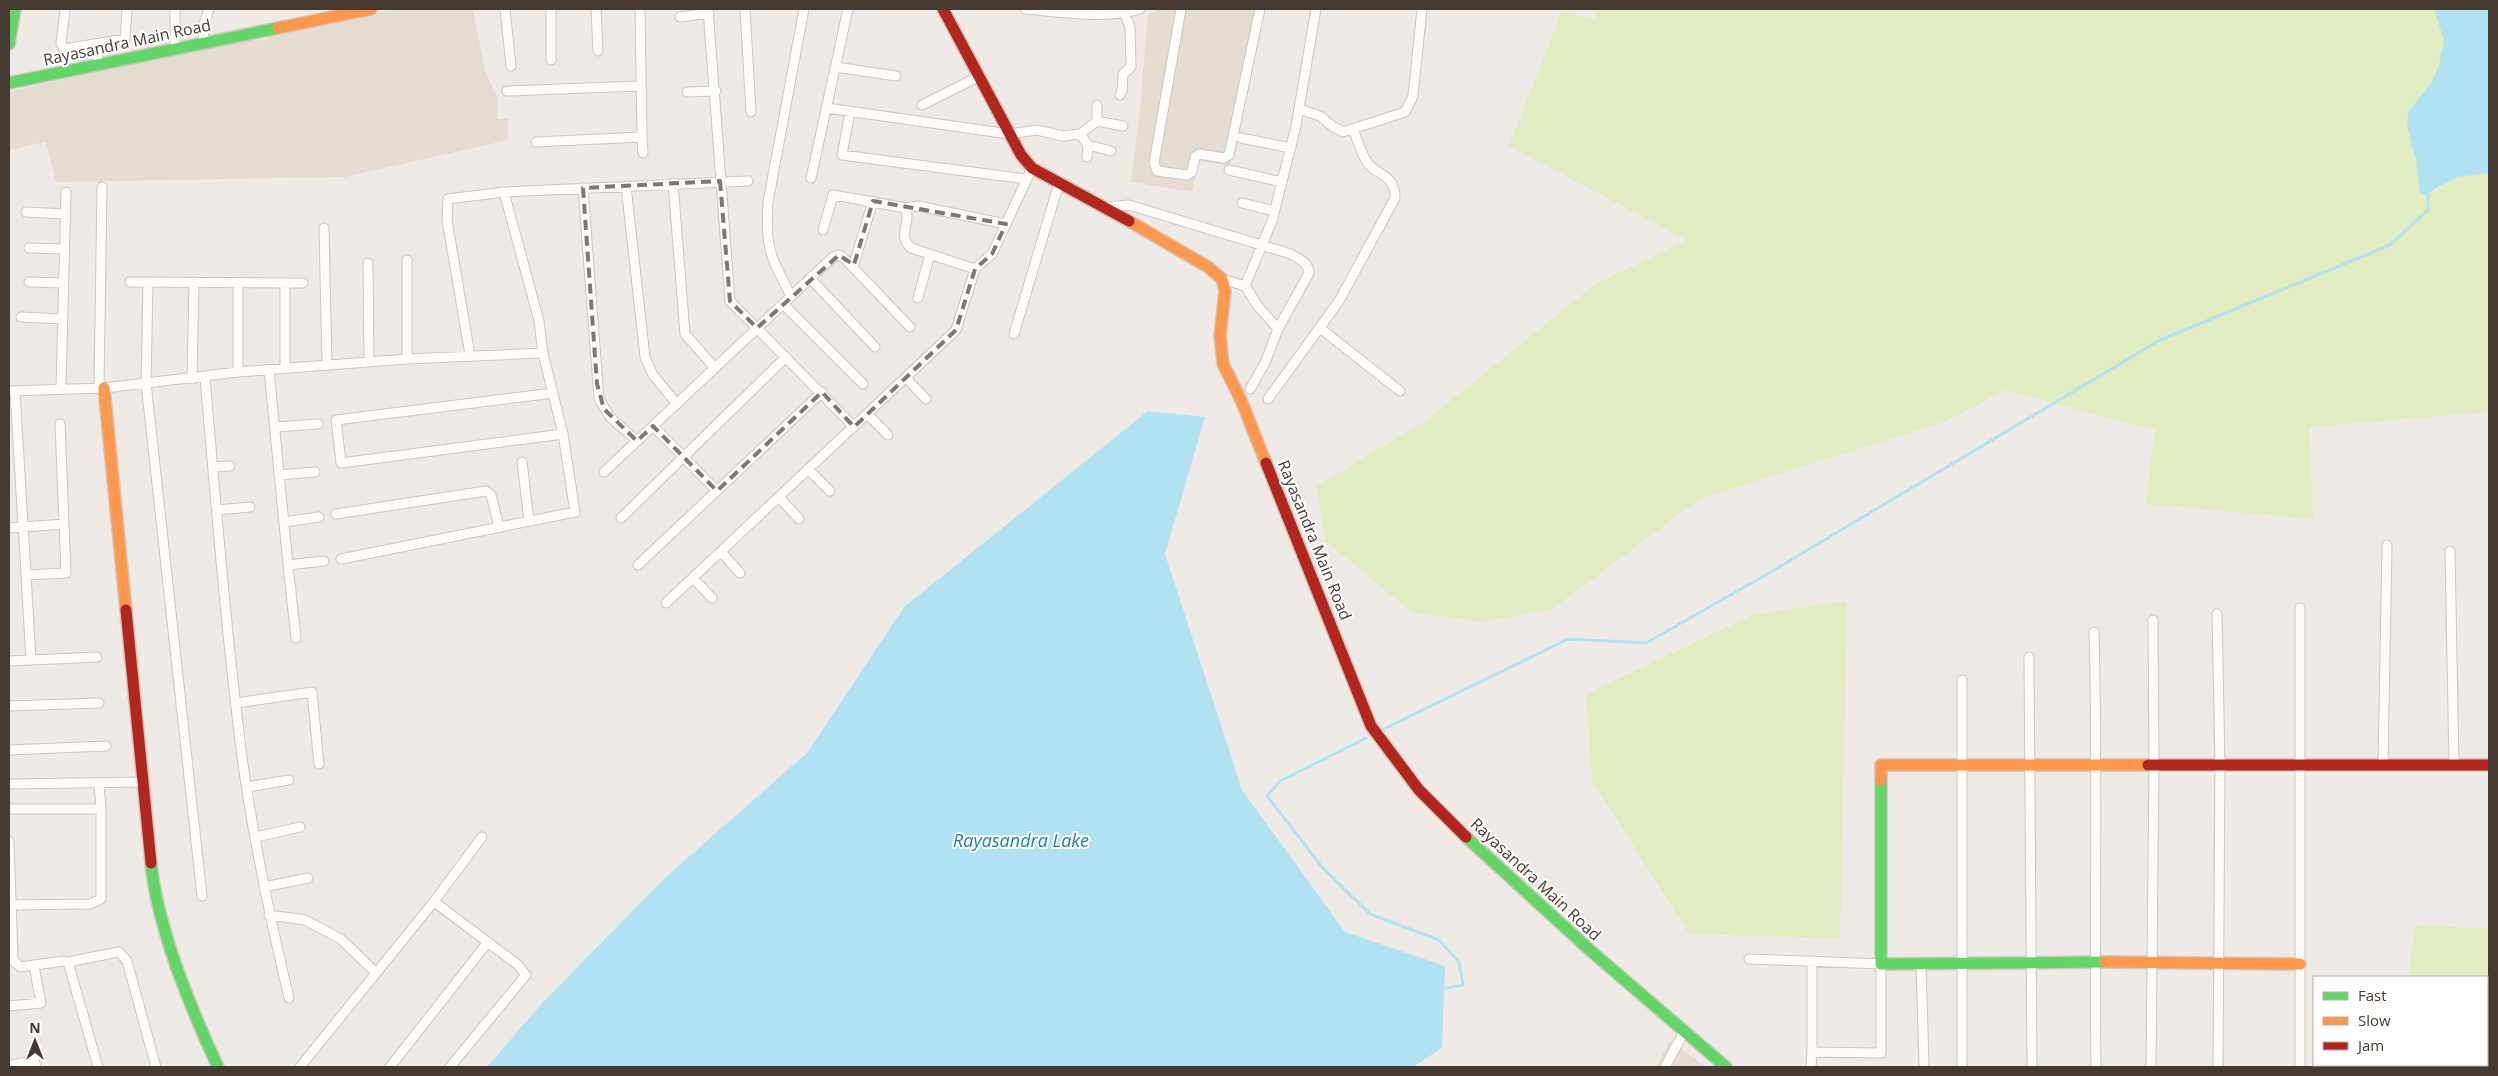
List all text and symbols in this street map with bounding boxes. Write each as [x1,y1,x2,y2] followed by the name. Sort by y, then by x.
[41,13,213,71] street label: Rayasandra Main Road
[1273,457,1357,623] street label: Rayasandra Main Road
[1466,813,1606,945] street label: Rayasandra Main Road
[953,828,1089,852] water label: Rayasandra Lake
[2313,976,2488,1066] legend
[2358,985,2387,1005] text: Fast
[2358,1010,2391,1030] text: Slow
[10,1016,60,1066] north arrow
[29,1018,41,1037] text: N
[2356,1035,2384,1055] text: Jam

